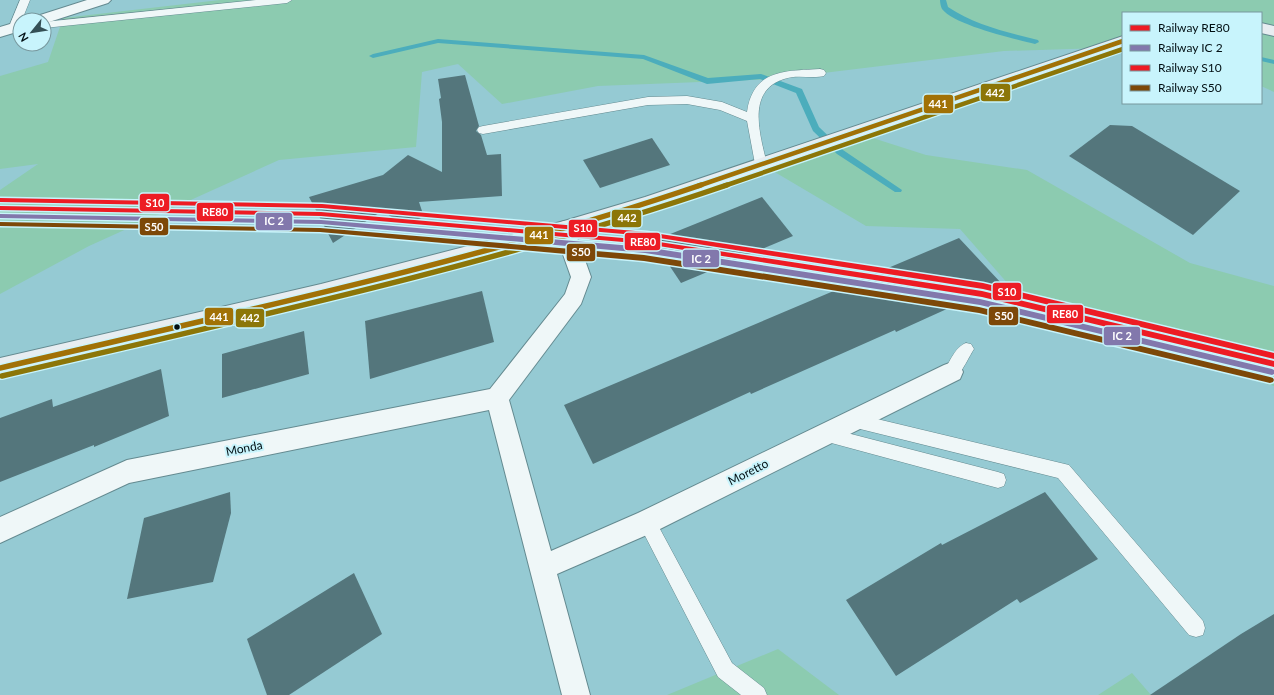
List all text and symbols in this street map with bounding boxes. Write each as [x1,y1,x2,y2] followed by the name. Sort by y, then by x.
[12,12,52,52] north arrow
[1122,12,1262,104] legend
[1158,20,1230,35] text: Railway RE80
[15,30,31,44] text: N
[1158,40,1223,55] text: Railway IC 2
[1158,60,1222,75] text: Railway S10
[1158,80,1222,95] text: Railway S50
[980,83,1011,102] line badge: 442
[985,86,1005,99] text: 442
[923,94,954,114] line badge: 441
[928,97,948,110] text: 441
[139,193,170,212] line badge: S10
[146,196,165,209] text: S10
[196,202,234,222] line badge: RE80
[202,205,229,218] text: RE80
[611,209,642,228] line badge: 442
[617,211,637,224] text: 442
[255,212,293,231] line badge: IC 2
[264,214,284,227] text: IC 2
[139,217,169,236] line badge: S50
[568,219,598,238] line badge: S10
[145,220,164,233] text: S50
[574,221,593,234] text: S10
[524,226,554,245] line badge: 441
[529,228,549,241] text: 441
[624,232,661,251] line badge: RE80
[630,235,657,248] text: RE80
[566,243,596,262] line badge: S50
[572,245,591,258] text: S50
[682,249,720,268] line badge: IC 2
[691,252,711,265] text: IC 2
[992,282,1022,301] line badge: S10
[998,285,1017,298] text: S10
[1046,304,1084,324] line badge: RE80
[988,306,1019,326] line badge: S50
[204,307,234,326] line badge: 441
[1052,307,1079,320] text: RE80
[235,308,265,328] line badge: 442
[995,309,1014,322] text: S50
[209,310,229,323] text: 441
[240,311,260,324] text: 442
[172,322,182,332] unlabelled marker
[1103,326,1141,346] line badge: IC 2
[1112,329,1132,342] text: IC 2
[224,437,264,459] street label: Monda
[725,455,771,488] street label: Moretto

